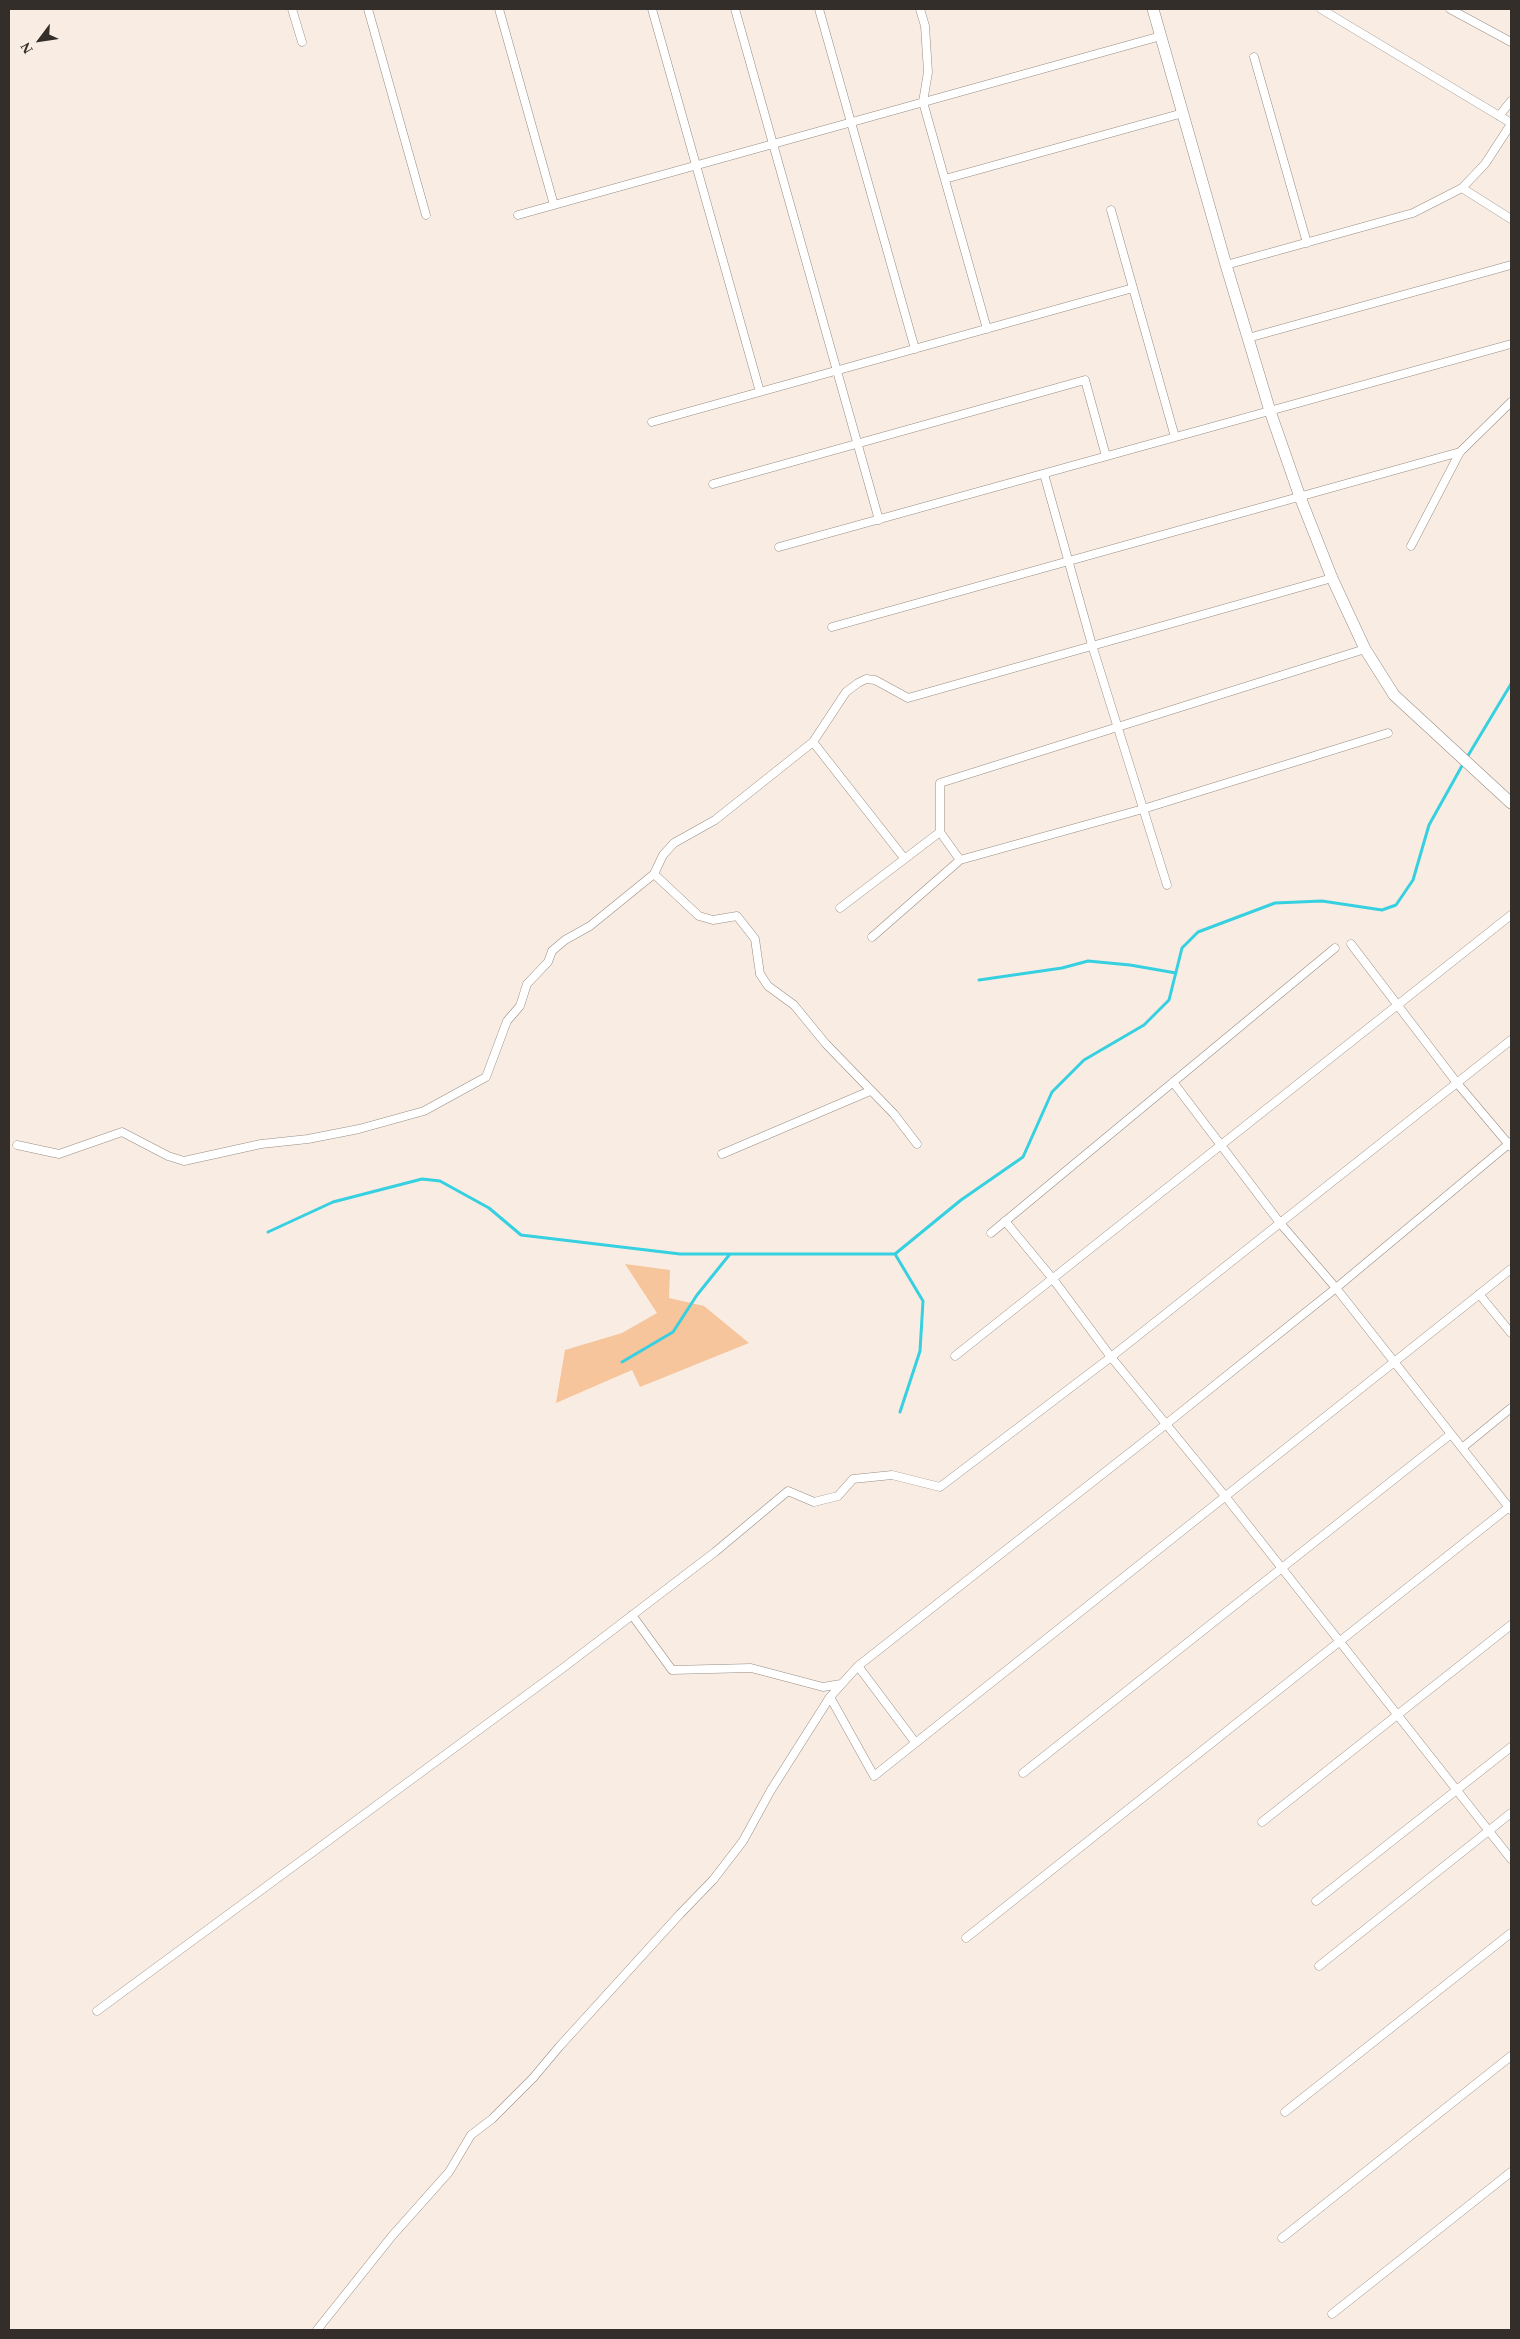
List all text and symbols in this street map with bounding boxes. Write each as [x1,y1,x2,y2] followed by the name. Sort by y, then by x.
[15,15,65,65] north arrow
[18,40,36,56] text: N

